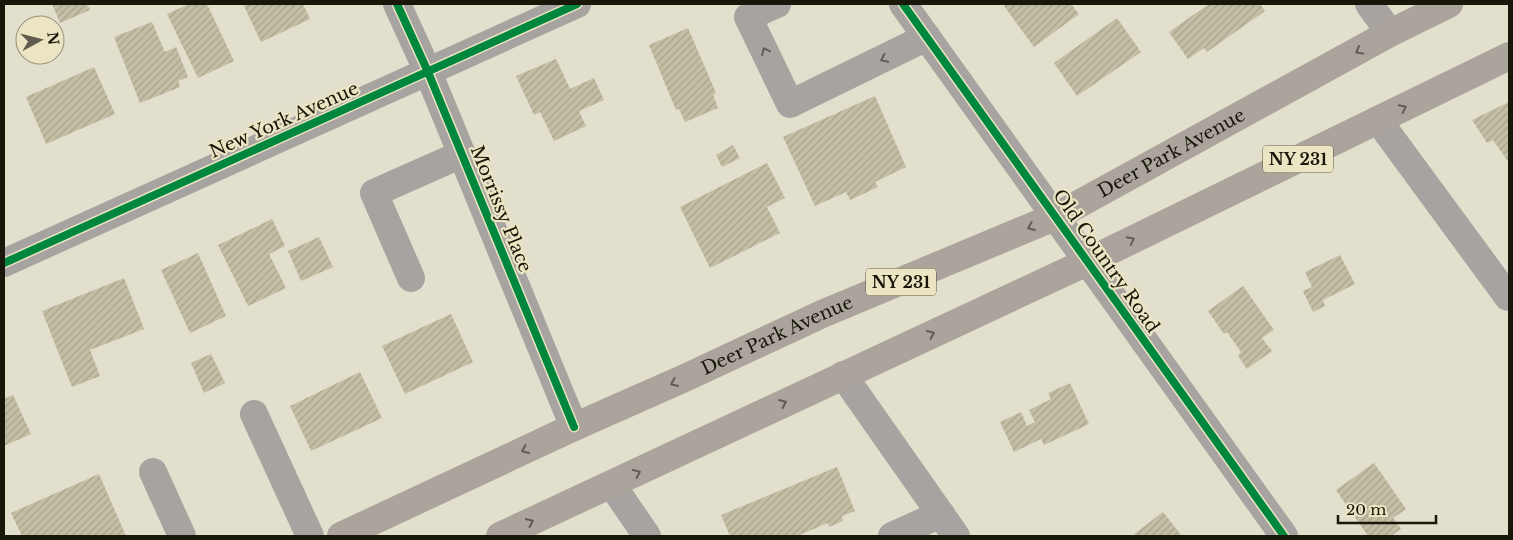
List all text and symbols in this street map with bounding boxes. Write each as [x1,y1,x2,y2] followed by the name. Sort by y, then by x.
[15,15,65,65] north arrow
[43,31,63,46] text: N
[1355,44,1364,54] one-way arrow
[761,48,771,57] one-way arrow
[880,52,889,62] one-way arrow
[206,77,362,163] street label: New York Avenue
[1094,104,1249,202] street label: Deer Park Avenue
[1398,104,1407,114] one-way arrow
[466,142,536,276] street label: Morrissy Place
[1263,146,1333,172] road number: NY 231
[1048,185,1164,337] street label: Old Country Road
[1027,221,1036,231] one-way arrow
[1126,236,1135,247] one-way arrow
[866,268,936,296] road number: NY 231
[698,291,856,380] street label: Deer Park Avenue
[926,330,935,341] one-way arrow
[670,378,678,388] one-way arrow
[778,400,787,410] one-way arrow
[521,443,530,454] one-way arrow
[632,469,641,479] one-way arrow
[1338,492,1436,524] scale bar
[1346,500,1386,519] text: 20 m
[525,518,534,529] one-way arrow

